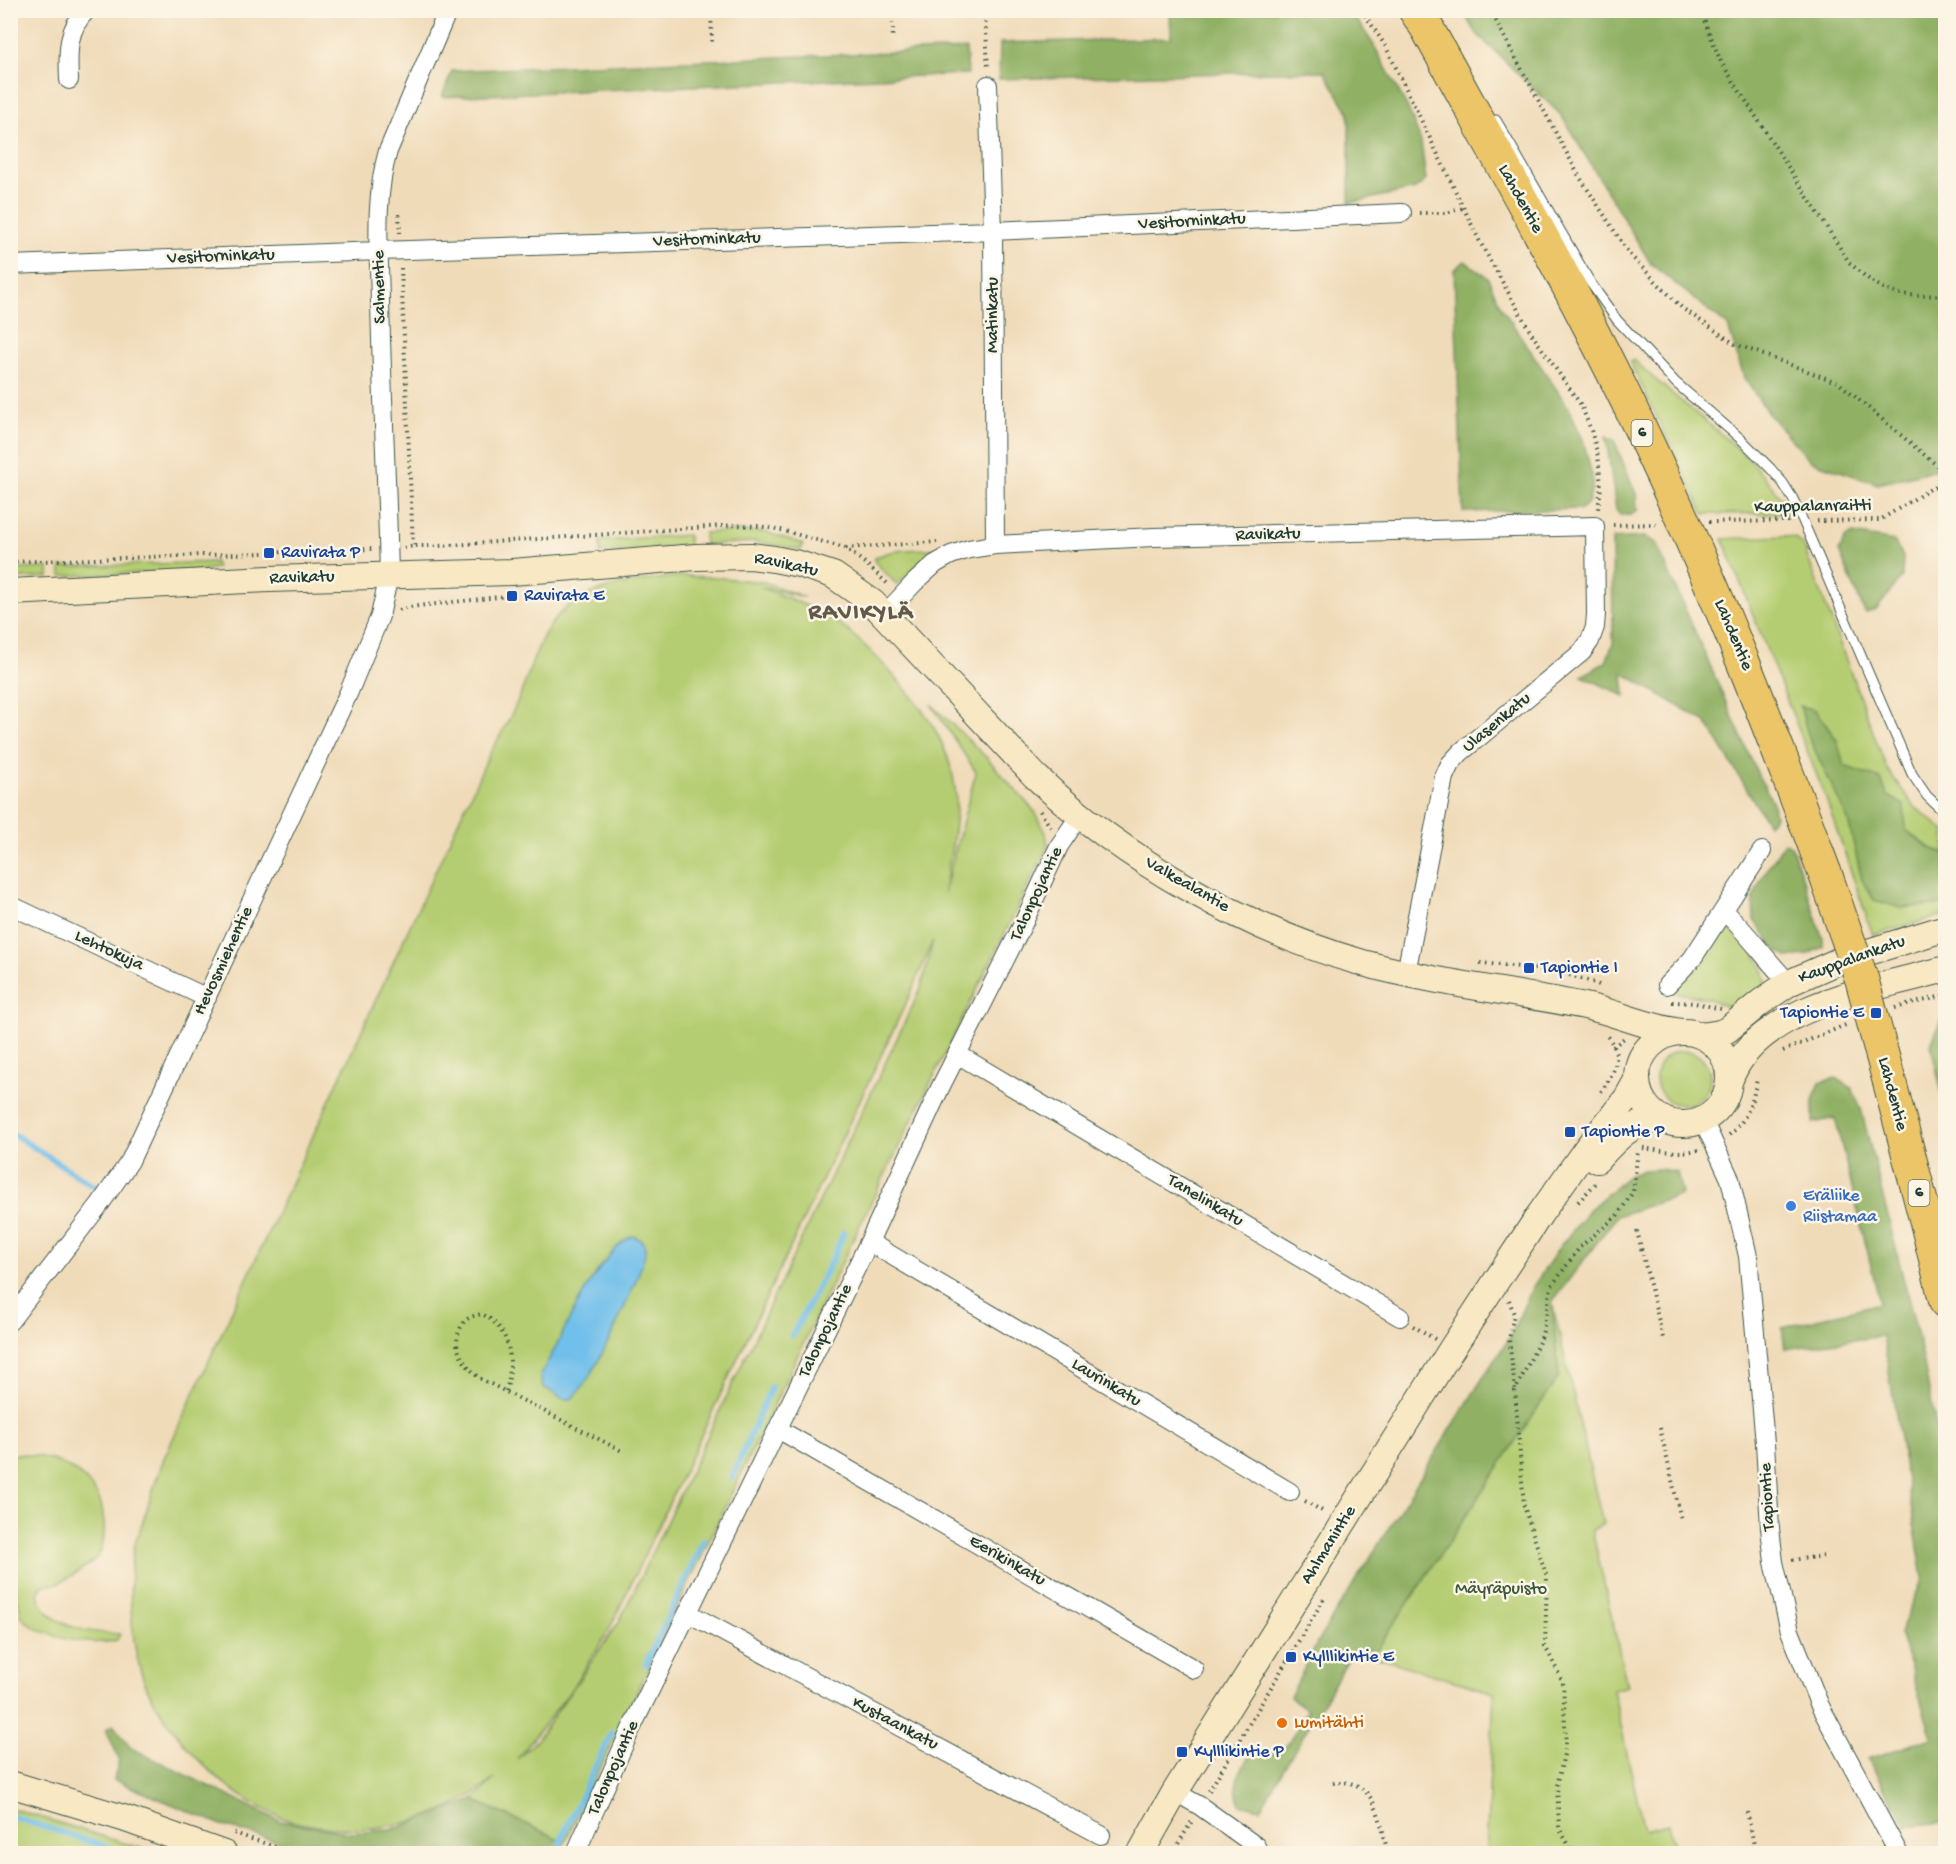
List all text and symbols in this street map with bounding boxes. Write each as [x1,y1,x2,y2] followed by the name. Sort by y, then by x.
[1493,161,1548,238] street label: Lahdentie
[1137,209,1247,235] street label: Vesitorninkatu
[652,228,762,252] street label: Vesitorninkatu
[166,245,276,269] street label: Vesitorninkatu
[369,249,391,324] street label: Salmentie
[983,276,1004,353] street label: Matinkatu
[1632,420,1652,446] road number: 6
[1754,495,1872,519] street label: Kauppalanraitti
[1235,523,1301,547] street label: Ravikatu
[281,543,361,564] place label: Ravirata P
[262,546,276,560] marker: Ravirata P
[752,548,821,582] street label: Ravikatu
[269,566,335,590] street label: Ravikatu
[524,586,605,607] place label: Ravirata E
[505,589,519,603] marker: Ravirata E
[1709,596,1758,674] street label: Lahdentie
[807,599,914,628] district label: RAVIKYLÄ
[1459,688,1536,758] street label: Ulasenkatu
[1006,843,1068,945] street label: Talonpojantie
[1140,852,1234,918] street label: Valkealantie
[190,903,259,1019] street label: Hevosmiehentie
[71,926,148,977] street label: Lehtokuja
[1796,931,1909,989] street label: Kauppalankatu
[1540,958,1618,979] place label: Tapiontie I
[1522,961,1536,975] marker: Tapiontie I
[1779,1003,1865,1024] place label: Tapiontie E
[1869,1006,1883,1020] marker: Tapiontie E
[1872,1055,1912,1134] street label: Lahdentie
[1581,1122,1665,1143] place label: Tapiontie P
[1563,1125,1577,1139] marker: Tapiontie P
[1162,1170,1247,1232] street label: Tanelinkatu
[1908,1180,1930,1206] road number: 6
[1803,1186,1878,1228] place label: Eräliike Riistamaa
[1784,1199,1798,1213] marker: Eräliike Riistamaa
[794,1280,858,1382] street label: Talonpojantie
[1067,1354,1145,1412] street label: Laurinkatu
[1756,1462,1780,1533] street label: Tapiontie
[1297,1501,1362,1588] street label: Ahlmanintie
[965,1531,1050,1592] street label: Eerikinkatu
[1455,1579,1547,1600] park label: Mäyräpuisto
[1303,1647,1395,1668] place label: Kylllikintie E
[1284,1650,1298,1664] marker: Kylllikintie E
[848,1693,942,1756] street label: Kustaankatu
[1294,1713,1364,1734] place label: Lumitähti
[1275,1716,1289,1730] marker: Lumitähti
[583,1717,644,1819] street label: Talonpojantie
[1194,1742,1285,1763] place label: Kylllikintie P
[1175,1745,1189,1759] marker: Kylllikintie P

